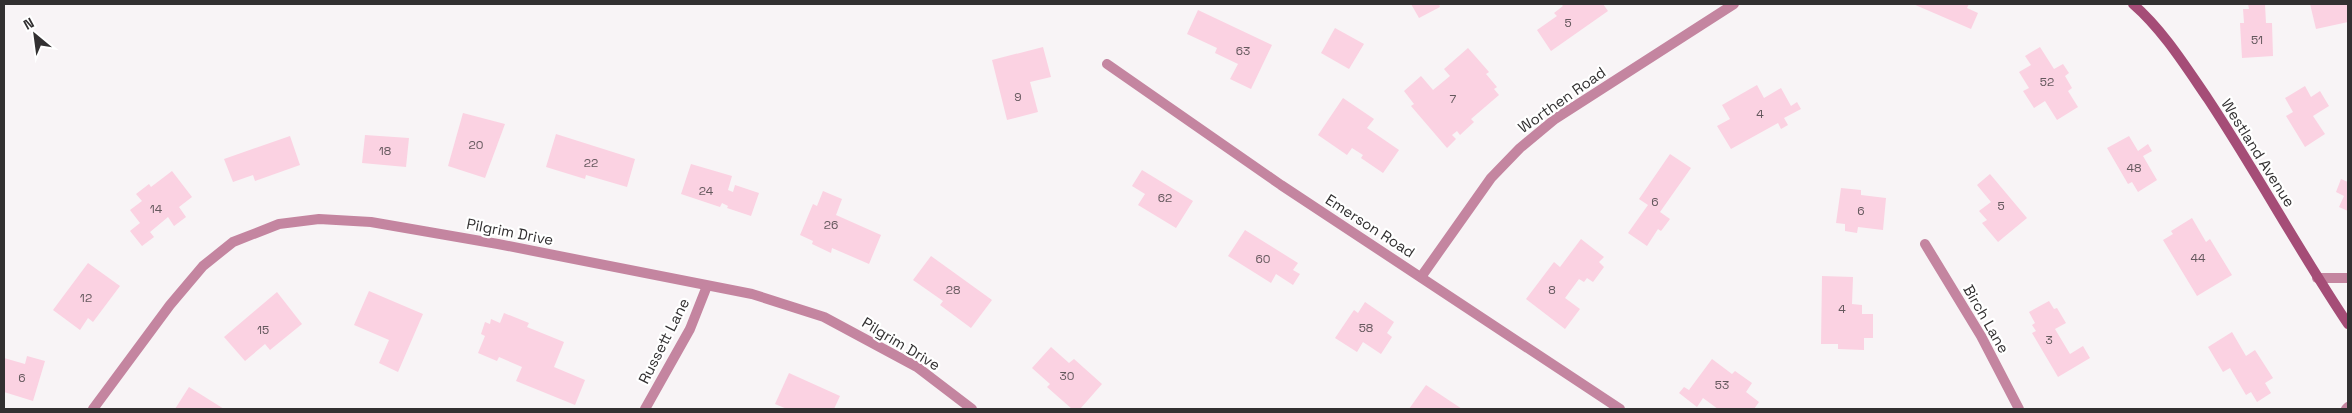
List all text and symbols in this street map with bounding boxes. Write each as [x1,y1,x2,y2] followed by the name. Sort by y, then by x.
[10,10,60,60] north arrow
[20,13,37,34] text: N
[1564,15,1572,31] house number: 5
[2251,32,2263,48] house number: 51
[1236,43,1250,59] house number: 63
[1514,62,1609,137] street label: Worthen Road
[2040,74,2054,90] house number: 52
[1014,89,1022,105] house number: 9
[1450,91,1457,107] house number: 7
[2217,95,2299,211] street label: Westland Avenue
[1756,106,1764,122] house number: 4
[469,137,483,153] house number: 20
[379,143,391,159] house number: 18
[584,155,598,171] house number: 22
[2127,160,2141,176] house number: 48
[699,183,714,199] house number: 24
[1158,190,1172,206] house number: 62
[1322,190,1419,262] street label: Emerson Road
[1651,194,1659,210] house number: 6
[1997,198,2005,214] house number: 5
[150,201,163,217] house number: 14
[1857,203,1865,219] house number: 6
[465,214,555,249] street label: Pilgrim Drive
[824,217,838,233] house number: 26
[2190,250,2206,266] house number: 44
[1255,251,1271,267] house number: 60
[1959,281,2014,356] street label: Birch Lane
[946,282,960,298] house number: 28
[1548,282,1556,298] house number: 8
[80,290,92,306] house number: 12
[634,295,693,387] street label: Russett Lane
[1838,301,1846,317] house number: 4
[859,313,944,374] street label: Pilgrim Drive
[1359,320,1373,336] house number: 58
[257,322,269,338] house number: 15
[2045,332,2053,348] house number: 3
[1060,368,1074,384] house number: 30
[18,370,26,386] house number: 6
[1715,377,1729,393] house number: 53

